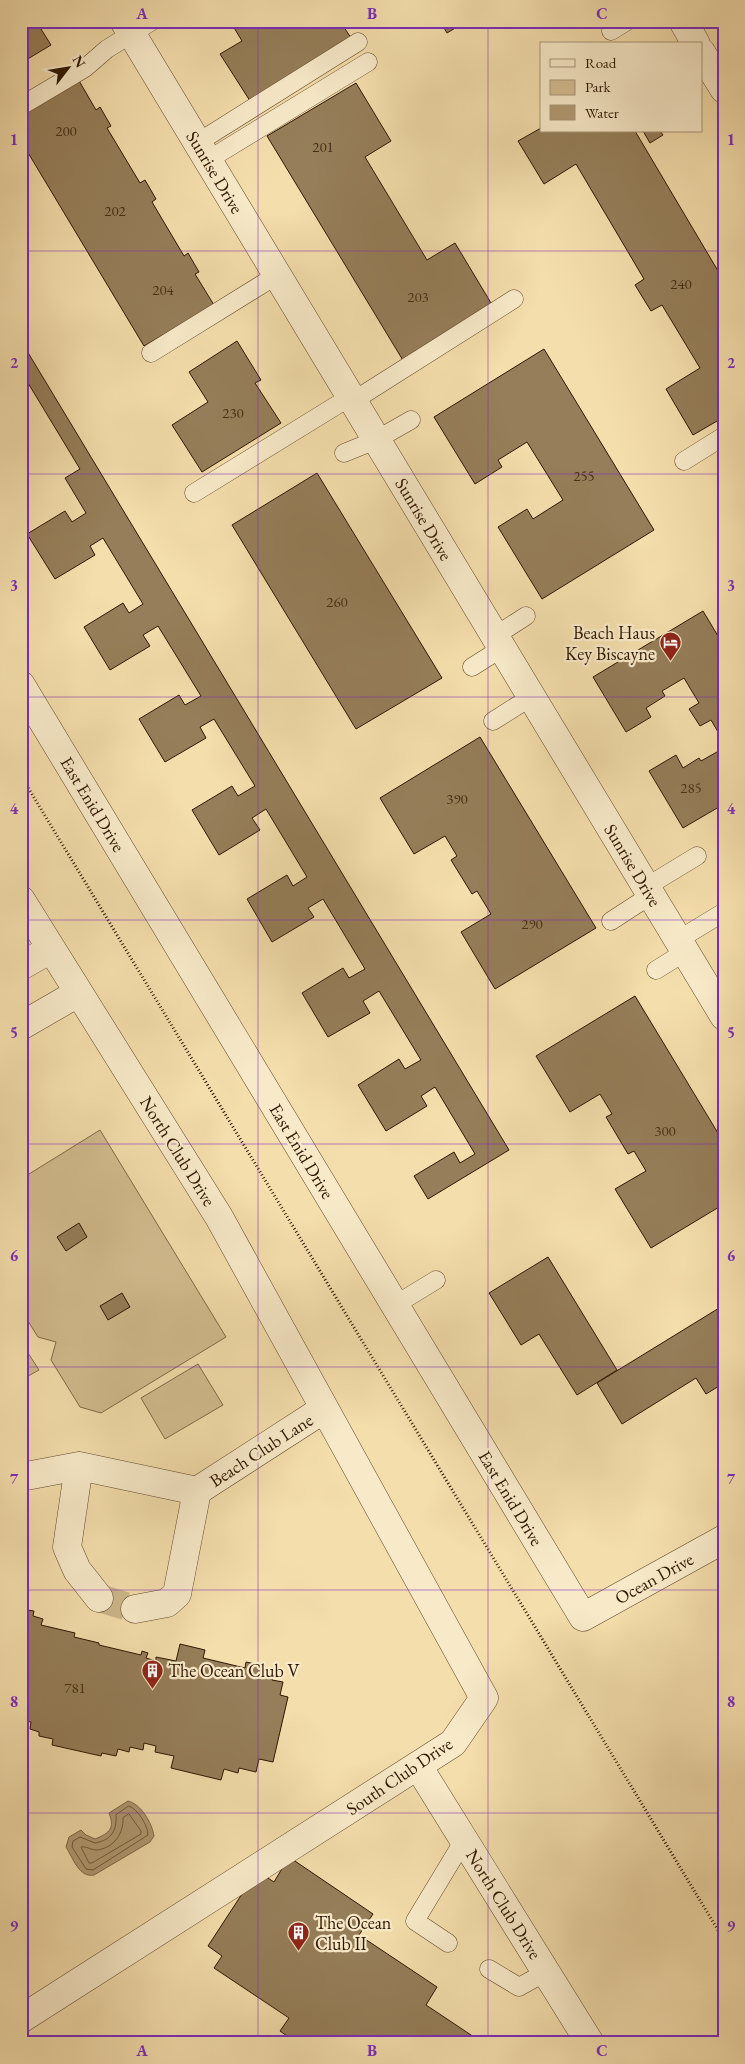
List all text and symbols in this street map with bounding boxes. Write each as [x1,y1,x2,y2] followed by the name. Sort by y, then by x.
[135,3,148,24] text: A
[367,3,377,24] text: B
[596,3,608,24] text: C
[42,42,92,92] north arrow
[540,42,702,132] legend
[69,52,90,71] text: N
[585,53,617,72] text: Road
[585,77,612,96] text: Park
[585,103,619,122] text: Water
[55,121,77,140] house number: 200
[181,126,249,218] street label: Sunrise Drive
[10,129,18,150] text: 1
[727,129,735,150] text: 1
[312,137,334,156] house number: 201
[104,201,127,220] house number: 202
[670,274,692,293] house number: 240
[152,280,175,299] house number: 204
[407,287,429,306] house number: 203
[10,352,19,373] text: 2
[727,352,736,373] text: 2
[222,403,244,422] house number: 230
[573,466,595,485] house number: 255
[390,473,458,565] street label: Sunrise Drive
[10,575,18,596] text: 3
[727,575,735,596] text: 3
[326,592,348,611] house number: 260
[565,621,655,665] place label: Beach Haus Key Biscayne
[659,630,683,661] hotel icon: Beach Haus Key Biscayne
[56,752,130,856] street label: East Enid Drive
[680,778,702,797] house number: 285
[446,789,468,808] house number: 390
[10,798,19,819] text: 4
[727,798,736,819] text: 4
[599,819,667,911] street label: Sunrise Drive
[521,914,543,933] house number: 290
[10,1022,18,1043] text: 5
[727,1022,735,1043] text: 5
[135,1092,221,1210] street label: North Club Drive
[265,1099,339,1203] street label: East Enid Drive
[654,1121,676,1140] house number: 300
[10,1245,19,1266] text: 6
[727,1245,736,1266] text: 6
[205,1408,317,1492] street label: Beach Club Lane
[474,1446,548,1550] street label: East Enid Drive
[10,1468,19,1489] text: 7
[727,1468,736,1489] text: 7
[611,1547,697,1609] street label: Ocean Drive
[140,1658,164,1689] building icon: The Ocean Club V
[168,1659,300,1682] place label: The Ocean Club V
[64,1678,86,1697] house number: 781
[10,1691,18,1712] text: 8
[727,1691,735,1712] text: 8
[341,1732,457,1820] street label: South Club Drive
[461,1845,547,1963] street label: North Club Drive
[315,1911,392,1955] place label: The Ocean Club II
[10,1915,19,1936] text: 9
[727,1915,736,1936] text: 9
[287,1920,311,1951] building icon: The Ocean Club II
[135,2040,148,2061] text: A
[367,2040,377,2061] text: B
[596,2040,608,2061] text: C

